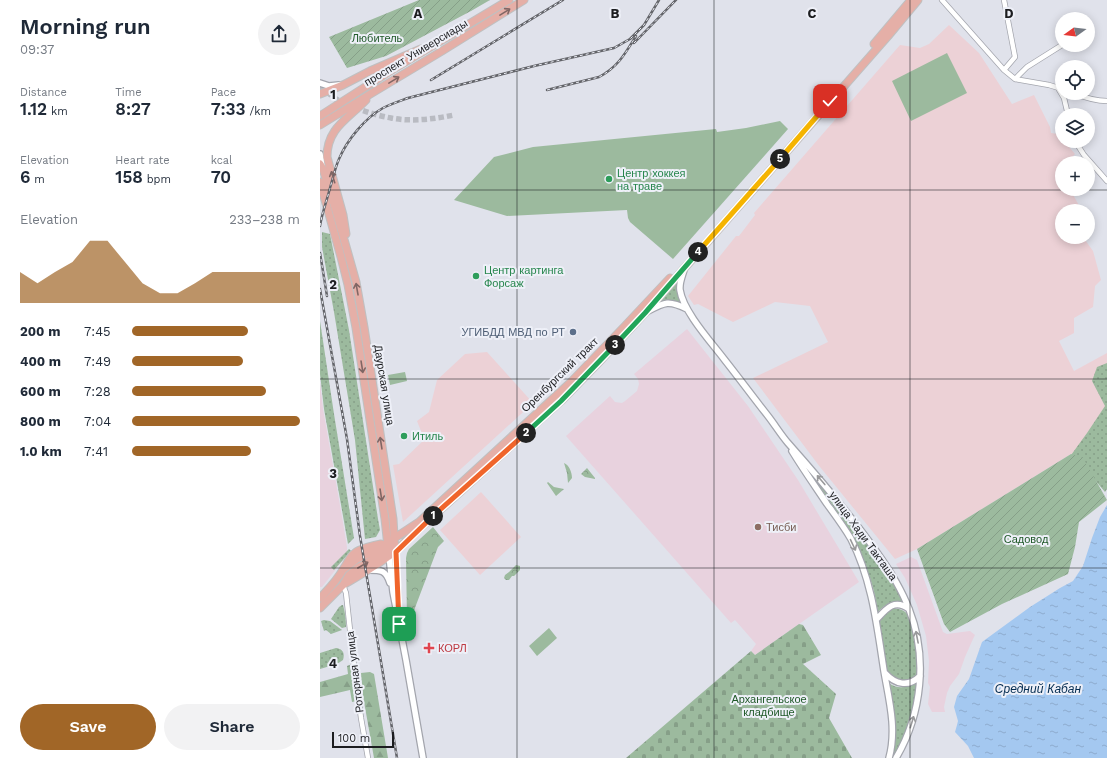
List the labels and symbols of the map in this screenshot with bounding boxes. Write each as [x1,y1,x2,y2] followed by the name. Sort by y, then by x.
[414,6,423,21] text: A
[611,6,620,21] text: B
[808,6,817,21] text: C
[1004,6,1014,21] text: D
[499,8,510,17] one-way arrow
[1055,12,1095,52] north arrow
[362,17,470,89] street label: проспект Универсиады
[352,32,403,45] park label: Любитель
[388,76,400,84] one-way arrow
[813,84,847,118] pin
[330,87,336,102] text: 1
[770,149,790,169] pin: 5
[617,167,686,193] place label: Центр хоккея на траве
[328,171,336,183] one-way arrow
[604,174,614,184] marker: Центр хоккея на траве
[688,242,708,262] pin: 4
[484,264,564,290] place label: Центр картинга Форсаж
[471,271,481,281] marker: Центр картинга Форсаж
[329,277,337,292] text: 2
[352,283,360,296] one-way arrow
[461,326,565,339] place label: УГИБДД МВД по РТ
[568,327,578,337] marker: УГИБДД МВД по РТ
[519,335,601,415] street label: Оренбургский тракт
[605,335,625,355] pin: 3
[371,344,397,427] street label: Даурская улица
[358,360,366,373] one-way arrow
[516,423,536,443] pin: 2
[412,430,444,443] place label: Итиль
[399,431,409,441] marker: Итиль
[377,437,385,450] one-way arrow
[329,466,337,481] text: 3
[816,475,825,485] one-way arrow
[377,488,385,501] one-way arrow
[826,489,900,584] street label: улица Хади Такташа
[423,506,443,526] pin: 1
[766,521,796,534] place label: Тисби
[753,522,763,532] marker: Тисби
[1004,533,1049,546] park label: Садовод
[850,539,857,551] one-way arrow
[357,560,369,568] one-way arrow
[382,607,416,641] pin
[343,630,366,714] street label: Роторная улица
[912,631,920,644] one-way arrow
[423,642,435,654] marker: КОРЛ
[438,642,467,655] place label: КОРЛ
[329,656,338,671] text: 4
[995,682,1082,696] water label: Средний Кабан
[731,693,807,719] park label: Архангельское кладбище
[909,716,916,729] one-way arrow
[332,730,394,749] scale bar

